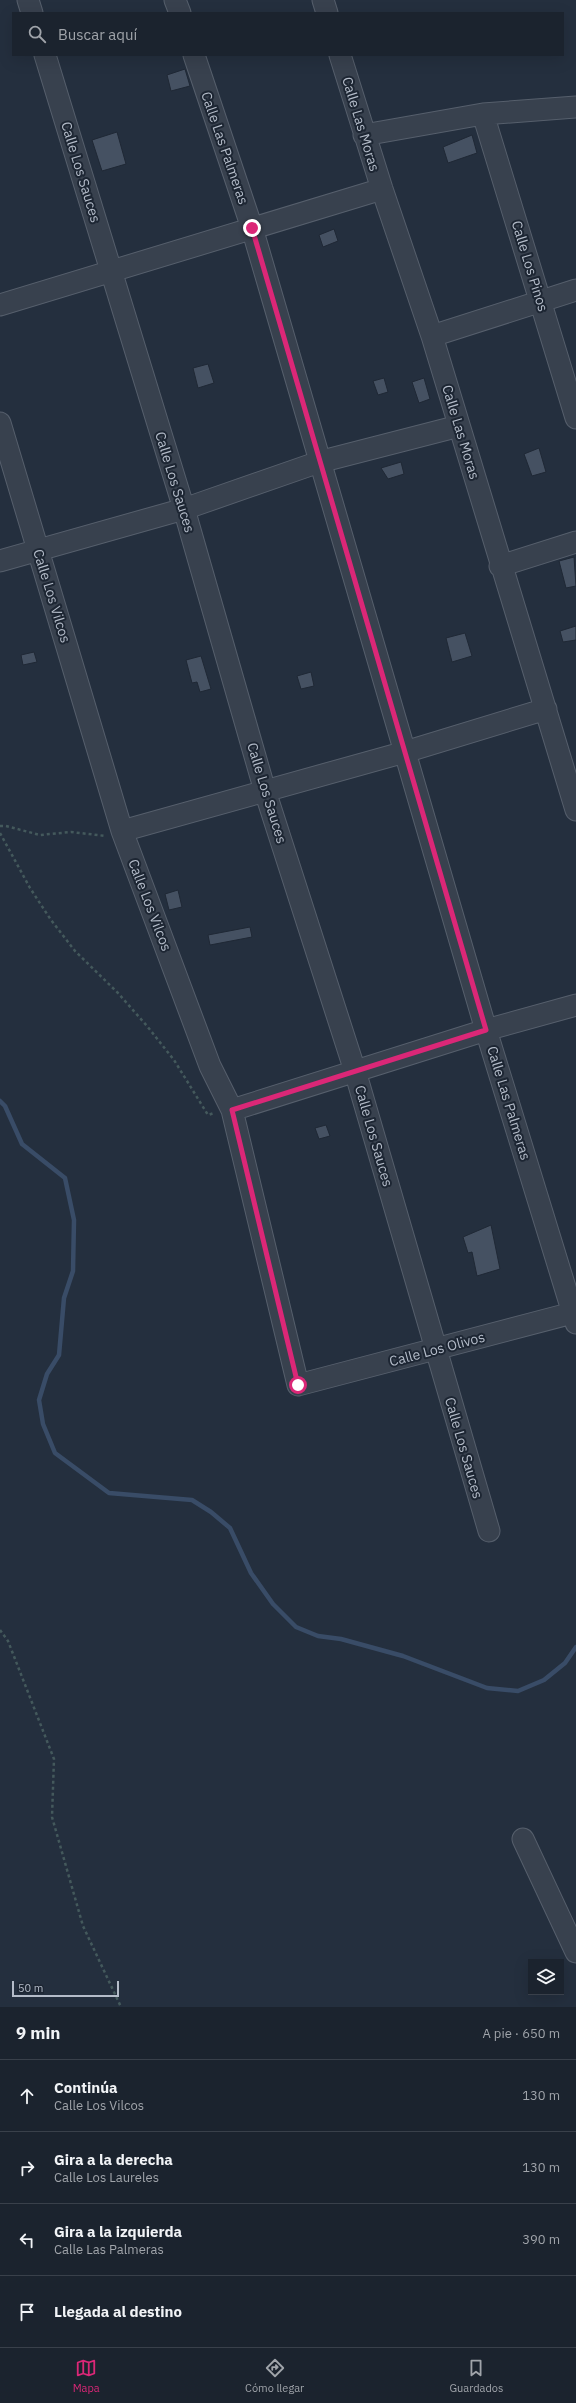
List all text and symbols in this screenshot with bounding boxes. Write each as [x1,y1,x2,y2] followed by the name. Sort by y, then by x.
[12,12,564,56] search box
[26,23,48,45] icon: search
[58,25,137,44] text: Buscar aquí
[338,75,384,174] street label: Calle Las Moras
[197,89,253,207] street label: Calle Las Palmeras
[57,119,105,225] street label: Calle Los Sauces
[508,218,552,314] street label: Calle Los Pinos
[243,219,261,237] route end
[438,383,484,482] street label: Calle Las Moras
[151,429,199,535] street label: Calle Los Sauces
[29,547,75,645] street label: Calle Los Vilcos
[243,740,291,846] street label: Calle Los Sauces
[124,856,176,954] street label: Calle Los Vilcos
[483,1044,535,1162] street label: Calle Las Palmeras
[351,1083,397,1189] street label: Calle Los Sauces
[387,1328,487,1370] street label: Calle Los Olivos
[289,1376,307,1394] route start
[441,1395,487,1501] street label: Calle Los Sauces
[528,1959,564,1995] map controls
[528,1959,564,1995] button: layers
[12,1979,119,1998] scale bar
[18,1981,43,1995] text: 50 m
[16,2022,60,2044] text: 9 min
[482,2025,560,2042] text: A pie · 650 m
[54,2078,118,2097] text: Continúa
[16,2085,38,2107] icon: ahead
[522,2087,560,2104] text: 130 m
[54,2097,144,2114] text: Calle Los Vilcos
[54,2150,173,2169] text: Gira a la derecha
[16,2157,38,2179] icon: right
[522,2159,560,2176] text: 130 m
[54,2169,159,2186] text: Calle Los Laureles
[54,2222,182,2241] text: Gira a la izquierda
[16,2229,38,2251] icon: left
[522,2231,560,2248] text: 390 m
[54,2241,164,2258] text: Calle Las Palmeras
[16,2301,38,2323] icon: arrive
[54,2302,182,2321] text: Llegada al destino
[73,2357,100,2395] tab: Mapa
[245,2357,304,2395] tab: Cómo llegar
[449,2357,503,2395] tab: Guardados

